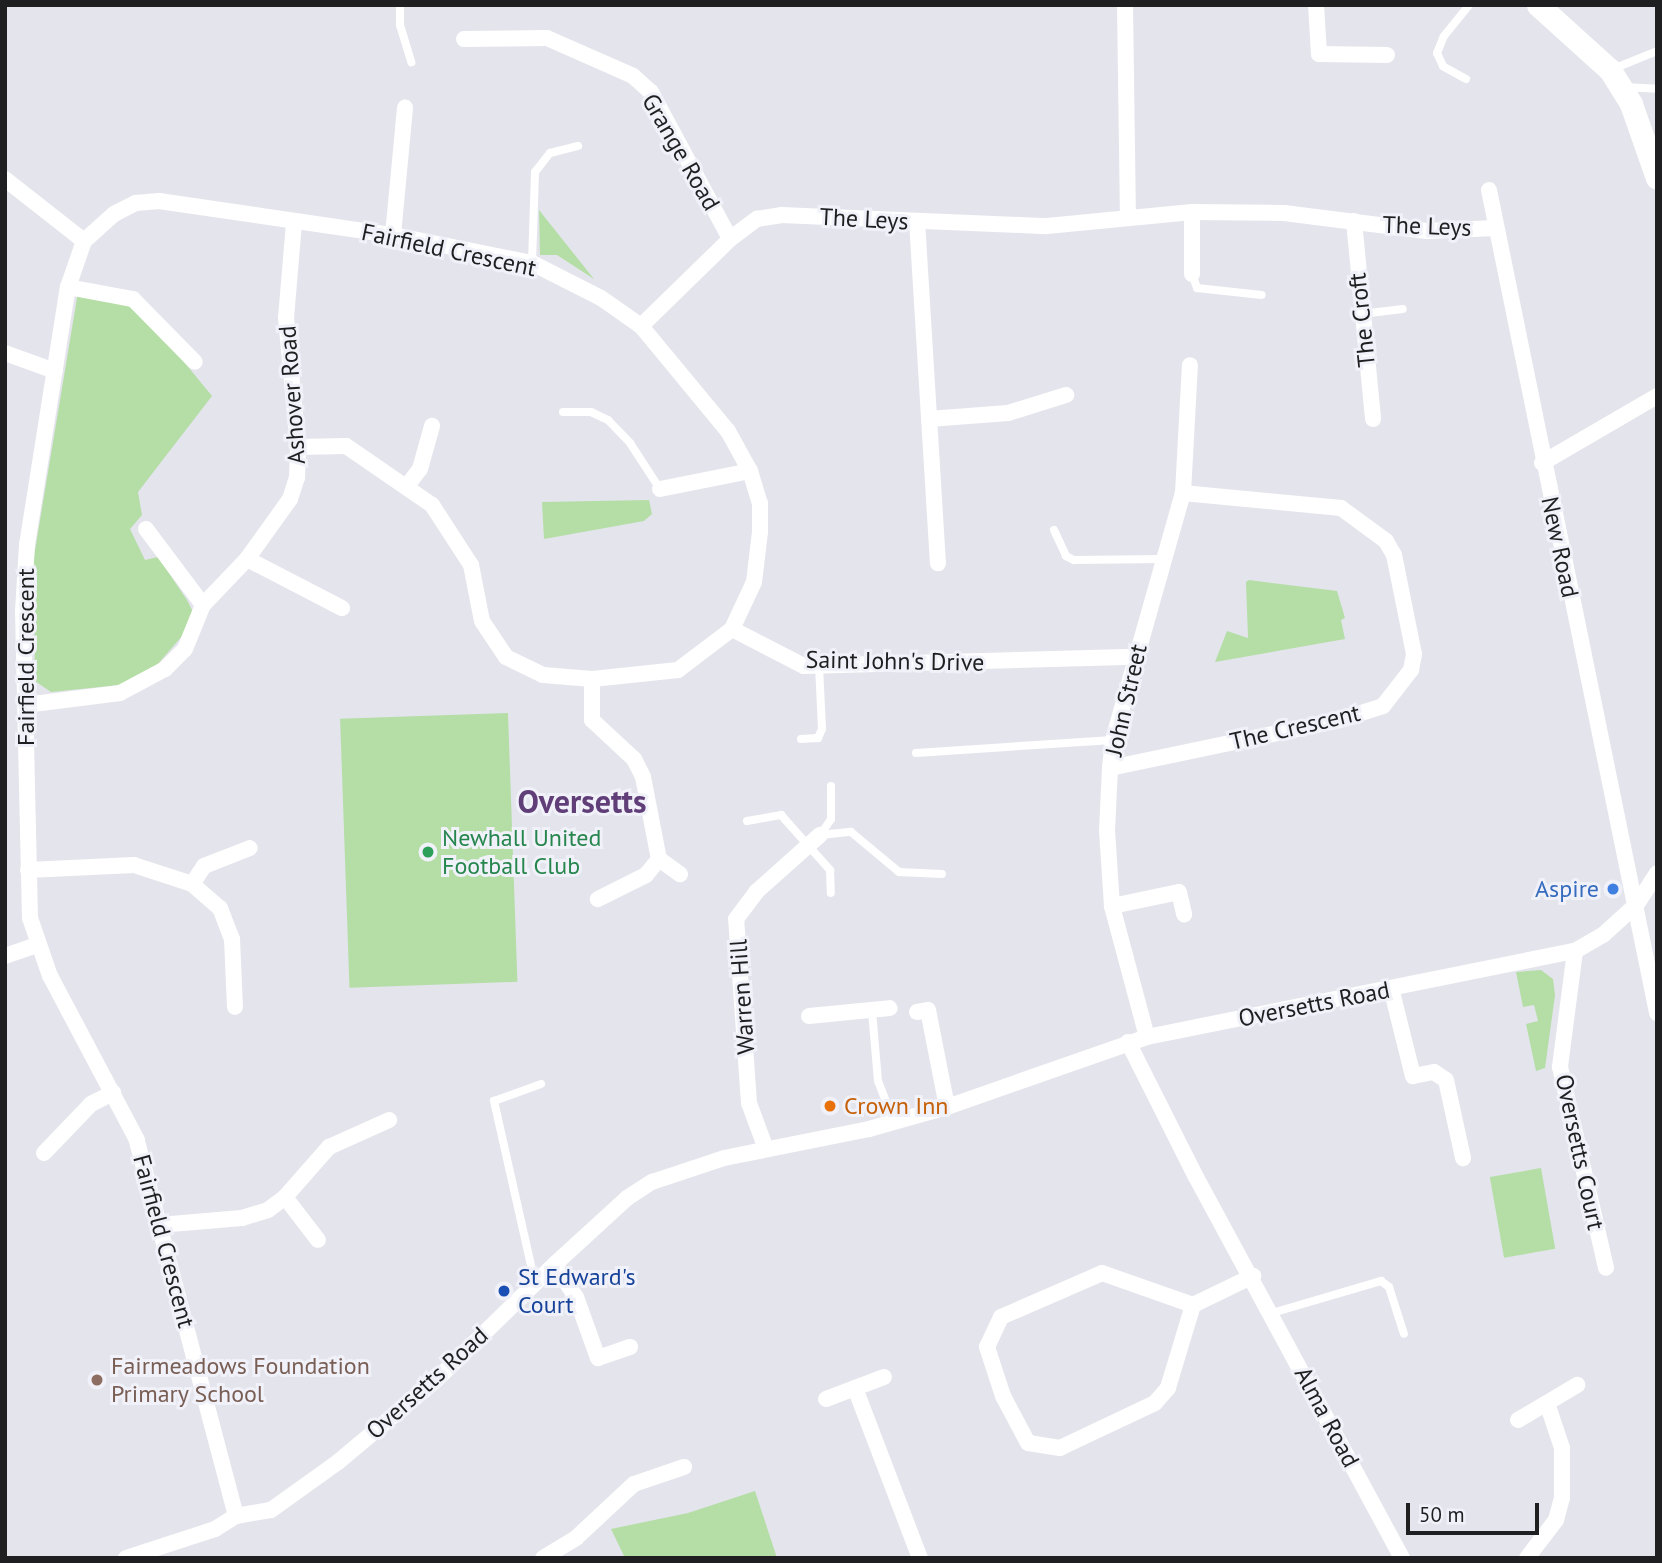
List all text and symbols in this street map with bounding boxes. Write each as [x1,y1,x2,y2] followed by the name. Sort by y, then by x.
[636,88,726,216] street label: Grange Road
[819,202,909,236] street label: The Leys
[1382,210,1472,242] street label: The Leys
[359,217,539,283] street label: Fairfield Crescent
[1343,272,1381,368] street label: The Croft
[273,325,311,465] street label: Ashover Road
[1535,494,1585,600] street label: New Road
[12,568,40,746] street label: Fairfield Crescent
[1099,641,1153,759] street label: John Street
[805,645,985,677] street label: Saint John's Drive
[1227,698,1363,756] street label: The Crescent
[517,782,647,820] district label: Oversetts
[442,824,601,880] place label: Newhall United Football Club
[420,844,436,860] marker: Newhall United Football Club
[1535,875,1599,903] place label: Aspire
[1605,881,1621,897] marker: Aspire
[724,938,760,1056] street label: Warren Hill
[1236,975,1392,1033] street label: Oversetts Road
[1549,1072,1611,1232] street label: Oversetts Court
[844,1092,948,1120] place label: Crown Inn
[822,1098,838,1114] marker: Crown Inn
[127,1151,201,1331] street label: Fairfield Crescent
[518,1263,636,1319] place label: St Edward's Court
[496,1283,512,1299] marker: St Edward's Court
[360,1321,494,1445] street label: Oversetts Road
[111,1352,370,1408] place label: Fairmeadows Foundation Primary School
[1289,1362,1365,1472] street label: Alma Road
[89,1372,105,1388] marker: Fairmeadows Foundation Primary School
[1410,1490,1543,1534] scale bar
[1419,1501,1465,1528] text: 50 m

